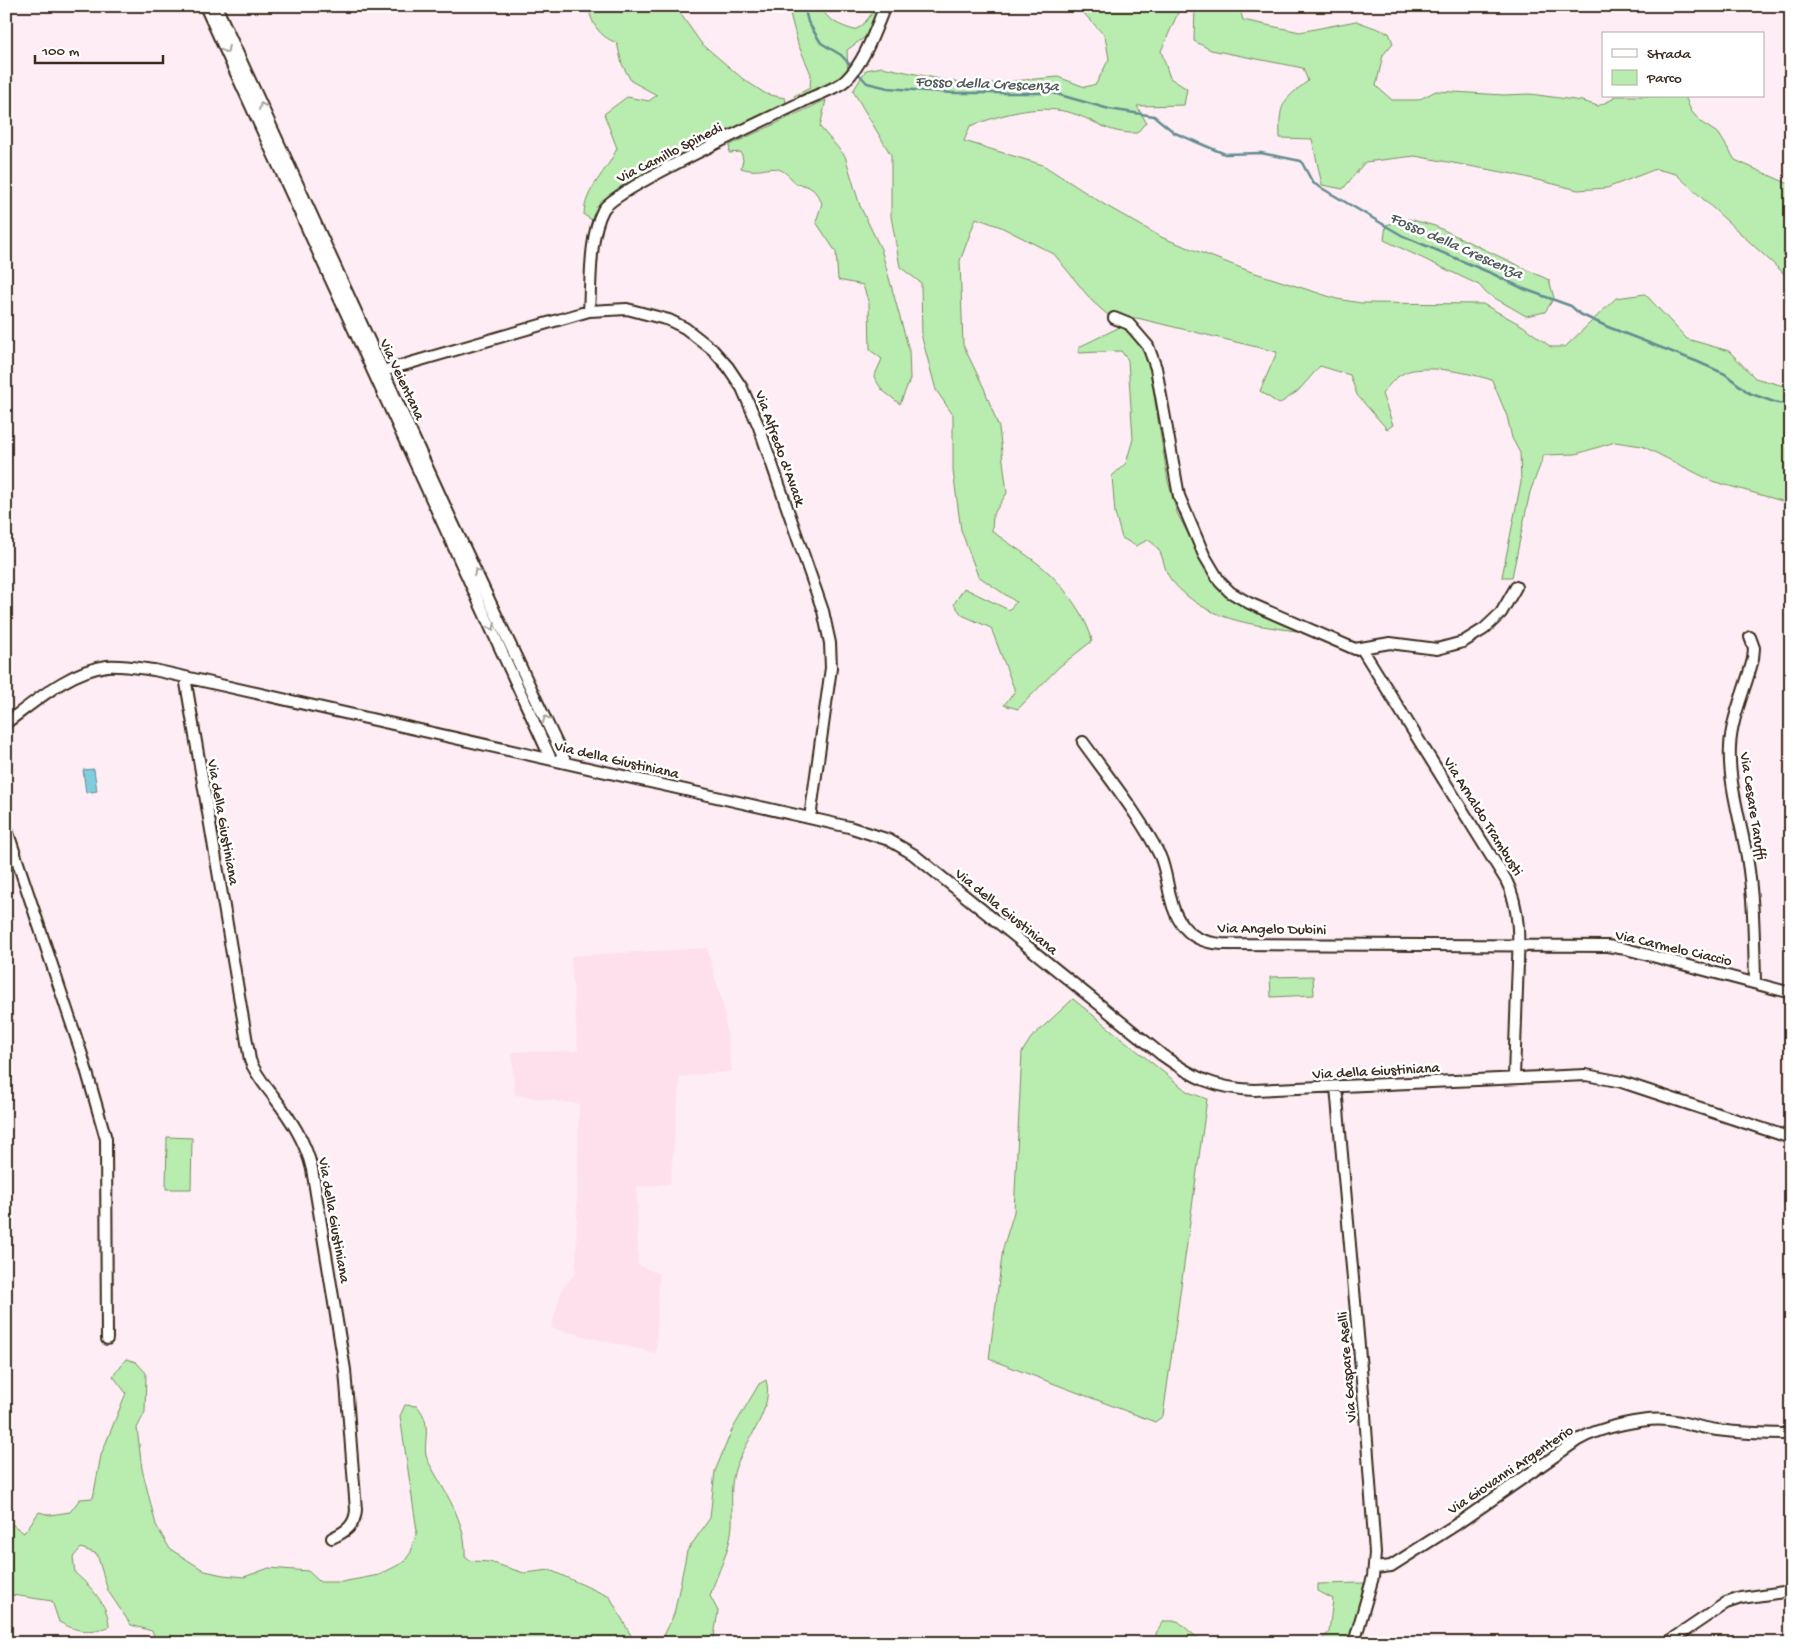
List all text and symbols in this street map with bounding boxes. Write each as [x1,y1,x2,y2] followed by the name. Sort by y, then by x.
[35,32,162,64] scale bar
[1602,32,1764,98] legend
[41,43,80,61] text: 100 m
[220,45,230,54] one-way arrow
[1647,46,1692,64] text: Strada
[1646,70,1682,88] text: Parco
[915,74,1060,98] water label: Fosso della Crescenza
[257,102,268,111] one-way arrow
[613,119,726,189] street label: Via Camillo Spinedi
[1386,209,1526,286] water label: Fosso della Crescenza
[374,335,428,424] street label: Via Veientana
[750,388,809,510] street label: Via Alfredo d'Avack
[473,568,483,577] one-way arrow
[486,622,496,631] one-way arrow
[541,715,552,724] one-way arrow
[552,738,681,784] street label: Via della Giustiniana
[1734,750,1769,862] street label: Via Cesare Taruffi
[1438,754,1526,880] street label: Via Arnaldo Trambusti
[202,757,242,887] street label: Via della Giustiniana
[950,865,1061,960] street label: Via della Giustiniana
[1216,920,1326,940] street label: Via Angelo Dubini
[1612,927,1734,971] street label: Via Carmelo Ciaccio
[1311,1060,1441,1084] street label: Via della Giustiniana
[313,1155,353,1285] street label: Via della Giustiniana
[1334,1311,1362,1424] street label: Via Gaspare Aselli
[1444,1422,1578,1520] street label: Via Giovanni Argenterio

